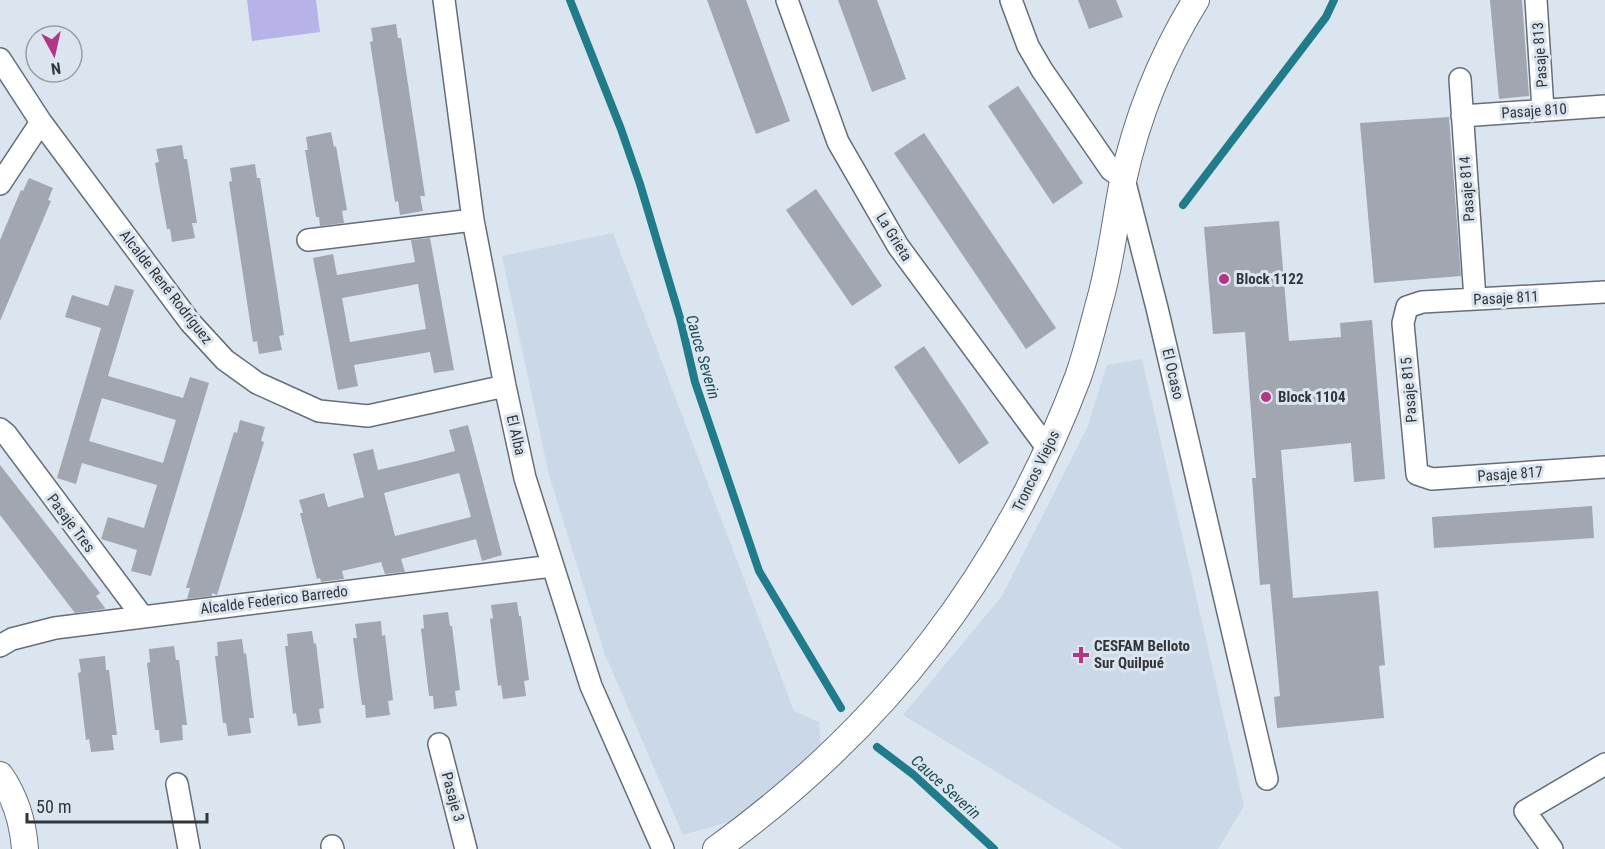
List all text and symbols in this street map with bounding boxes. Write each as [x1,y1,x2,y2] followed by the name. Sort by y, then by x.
[1529,22,1551,88] street label: Pasaje 813
[24,24,84,84] north arrow
[50,58,62,78] text: N
[1501,100,1567,122] street label: Pasaje 810
[1456,156,1478,222] street label: Pasaje 814
[872,210,916,264] street label: La Grieta
[116,226,216,348] street label: Alcalde René Rodríguez
[1236,270,1304,288] place label: Block 1122
[1217,272,1231,286] marker: Block 1122
[1473,287,1539,309] street label: Pasaje 811
[682,313,724,401] water label: Cauce Severin
[1158,347,1188,401] street label: El Ocaso
[1397,357,1421,423] street label: Pasaje 815
[1278,388,1346,406] place label: Block 1104
[1259,390,1273,404] marker: Block 1104
[503,413,529,457] street label: El Alba
[1009,427,1063,514] street label: Troncos Viejos
[1477,463,1543,485] street label: Pasaje 817
[43,490,99,556] street label: Pasaje Tres
[199,582,349,618] street label: Alcalde Federico Barredo
[1094,637,1190,672] place label: CESFAM Belloto Sur Quilpué
[1072,646,1090,664] marker: CESFAM Belloto Sur Quilpué
[907,751,985,823] water label: Cauce Severin
[438,770,468,824] street label: Pasaje 3
[27,786,207,824] scale bar
[36,796,71,817] text: 50 m

